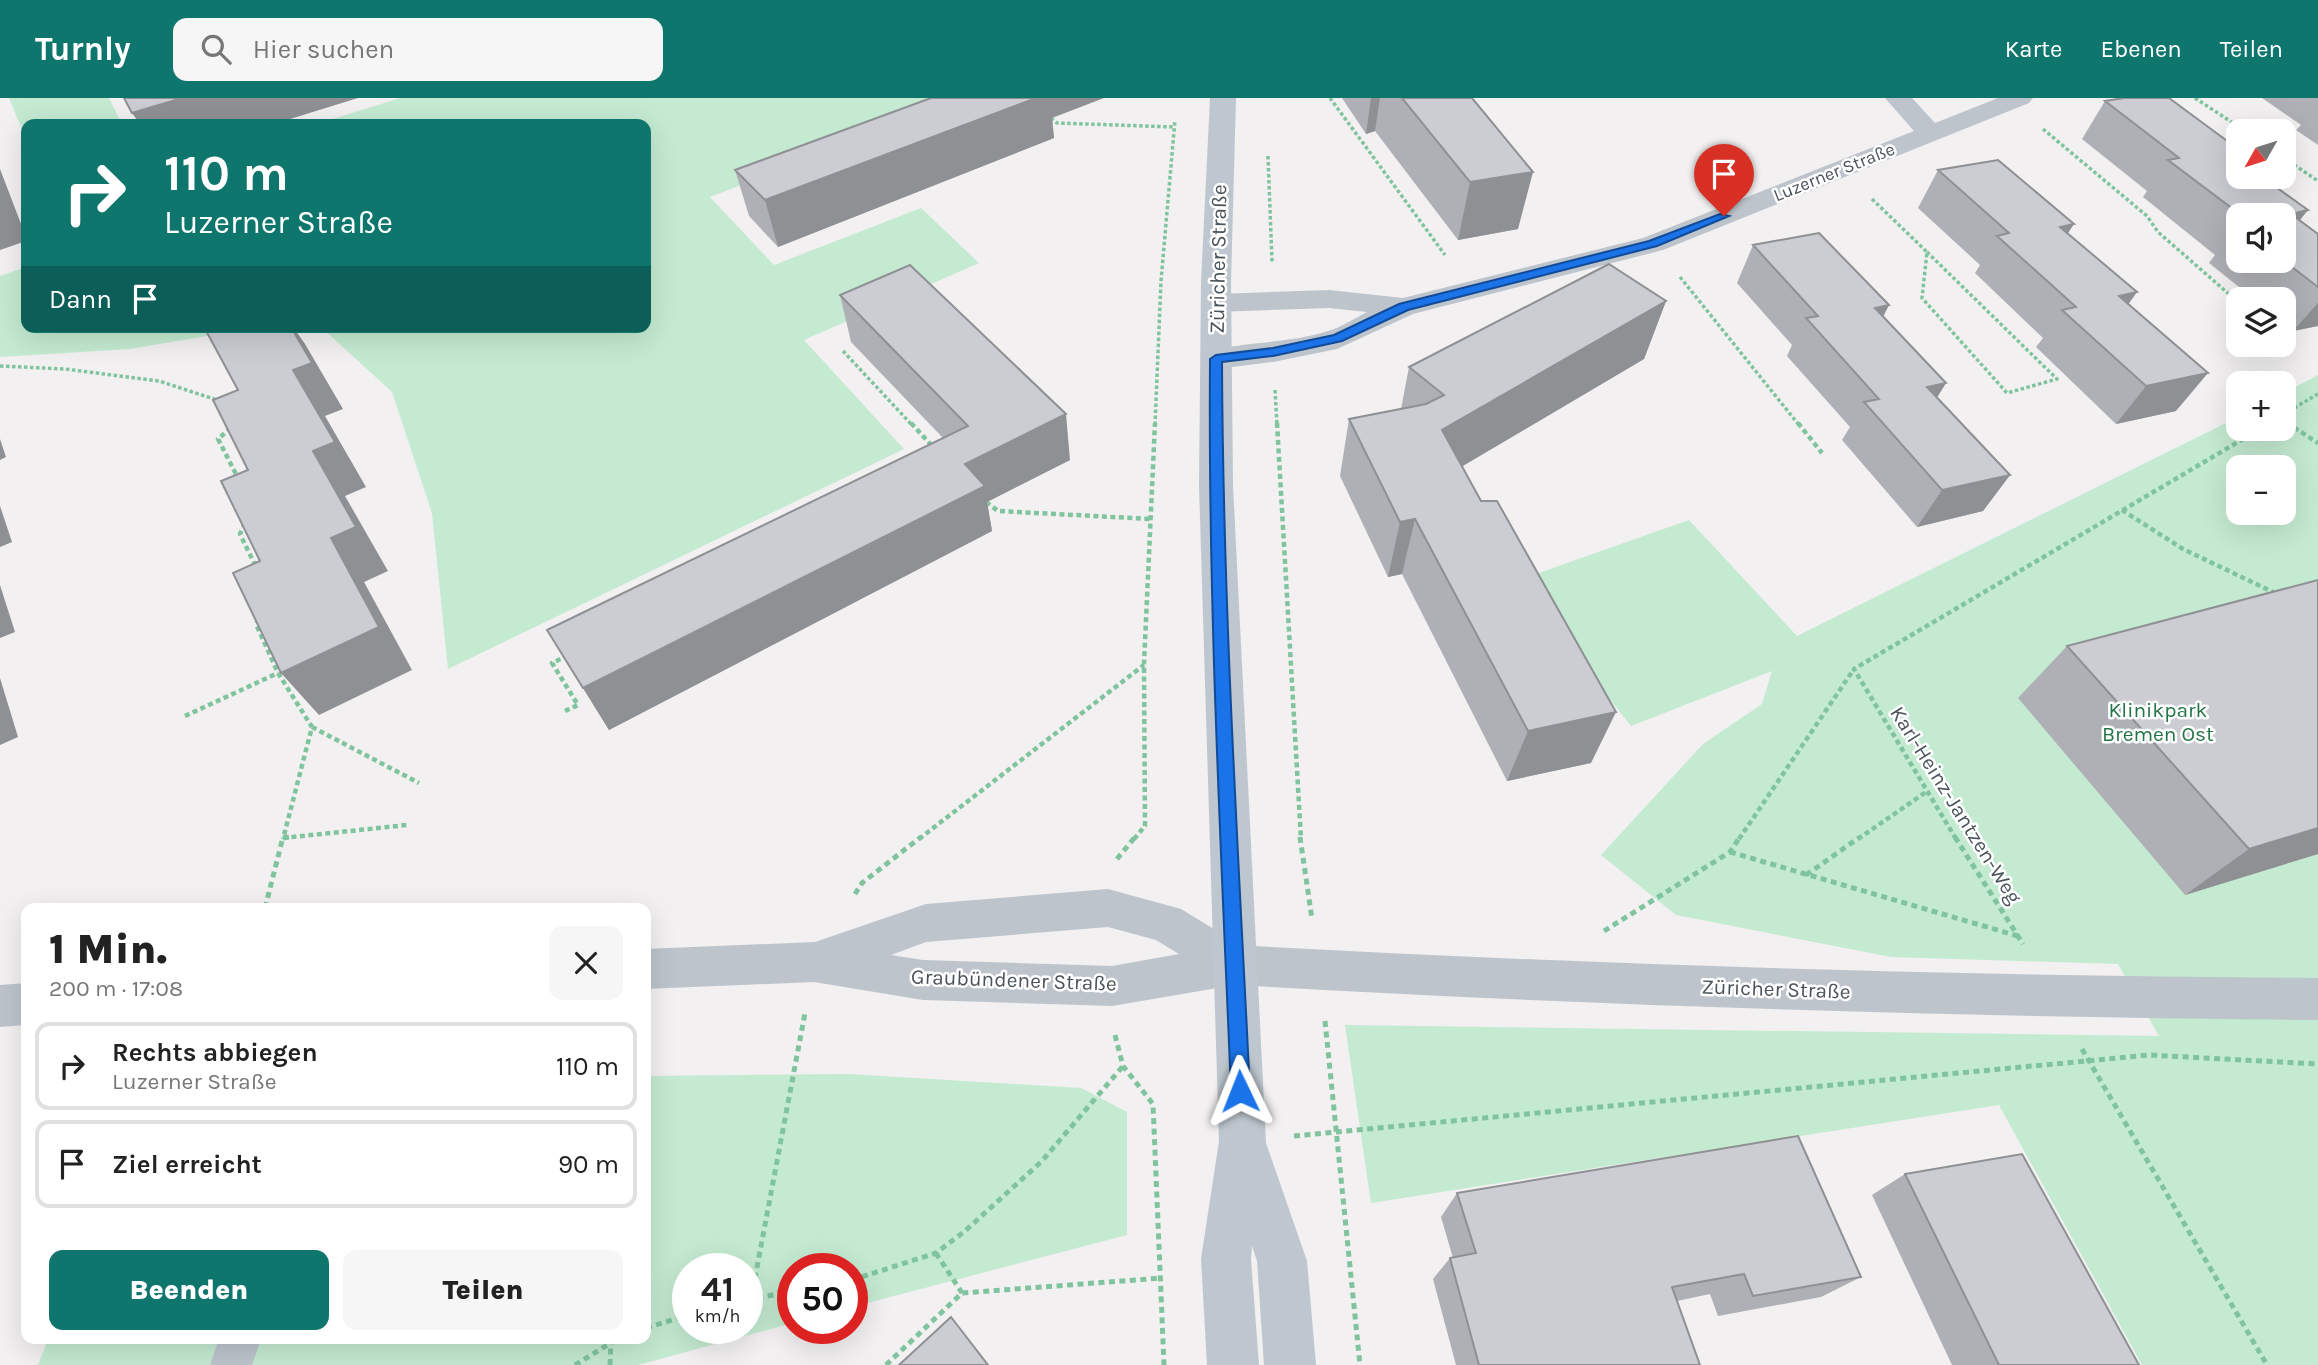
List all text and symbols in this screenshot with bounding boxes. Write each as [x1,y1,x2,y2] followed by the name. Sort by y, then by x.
[173,18,663,81] search box
[35,30,131,68] text: Turnly
[197,30,235,68] icon: search
[253,34,394,65] text: Hier suchen
[2005,35,2062,63] text: Karte
[2100,35,2182,63] text: Ebenen
[2220,35,2283,63] text: Teilen
[2226,119,2296,189] north arrow
[2226,119,2296,525] map controls
[1770,138,1898,206] street label: Luzerner Straße
[1694,144,1754,216] pin
[164,145,289,202] text: 110 m
[49,147,140,238] icon: right
[1705,155,1743,193] icon: arrive
[1205,184,1231,334] street label: Züricher Straße
[2226,203,2296,273] button: sound
[164,204,393,241] text: Luzerner Straße
[126,280,164,318] icon: arrive
[49,284,112,315] text: Dann
[2226,287,2296,357] button: layers
[2226,371,2296,441] button: +
[2226,455,2296,525] button: −
[2102,698,2214,746] park label: Klinikpark Bremen Ost
[1885,702,2027,908] street label: Karl-Heinz-Jantzen-Weg
[49,924,167,974] text: 1 Min.
[549,926,623,1000] button: close
[911,964,1117,996] street label: Graubündener Straße
[1701,974,1851,1004] street label: Züricher Straße
[49,975,183,1002] text: 200 m · 17:08
[112,1037,318,1068] text: Rechts abbiegen
[53,1047,91,1085] icon: right
[556,1051,619,1082] text: 110 m
[1203,1054,1277,1128] position arrow
[112,1068,277,1095] text: Luzerner Straße
[53,1145,91,1183] icon: arrive
[112,1149,262,1180] text: Ziel erreicht
[558,1149,619,1180] text: 90 m
[49,1250,329,1330] button: Beenden
[343,1250,623,1330] button: Teilen
[777,1253,868,1344] speed limit sign: 50
[701,1269,734,1310] text: 41
[695,1305,740,1327] text: km/h

